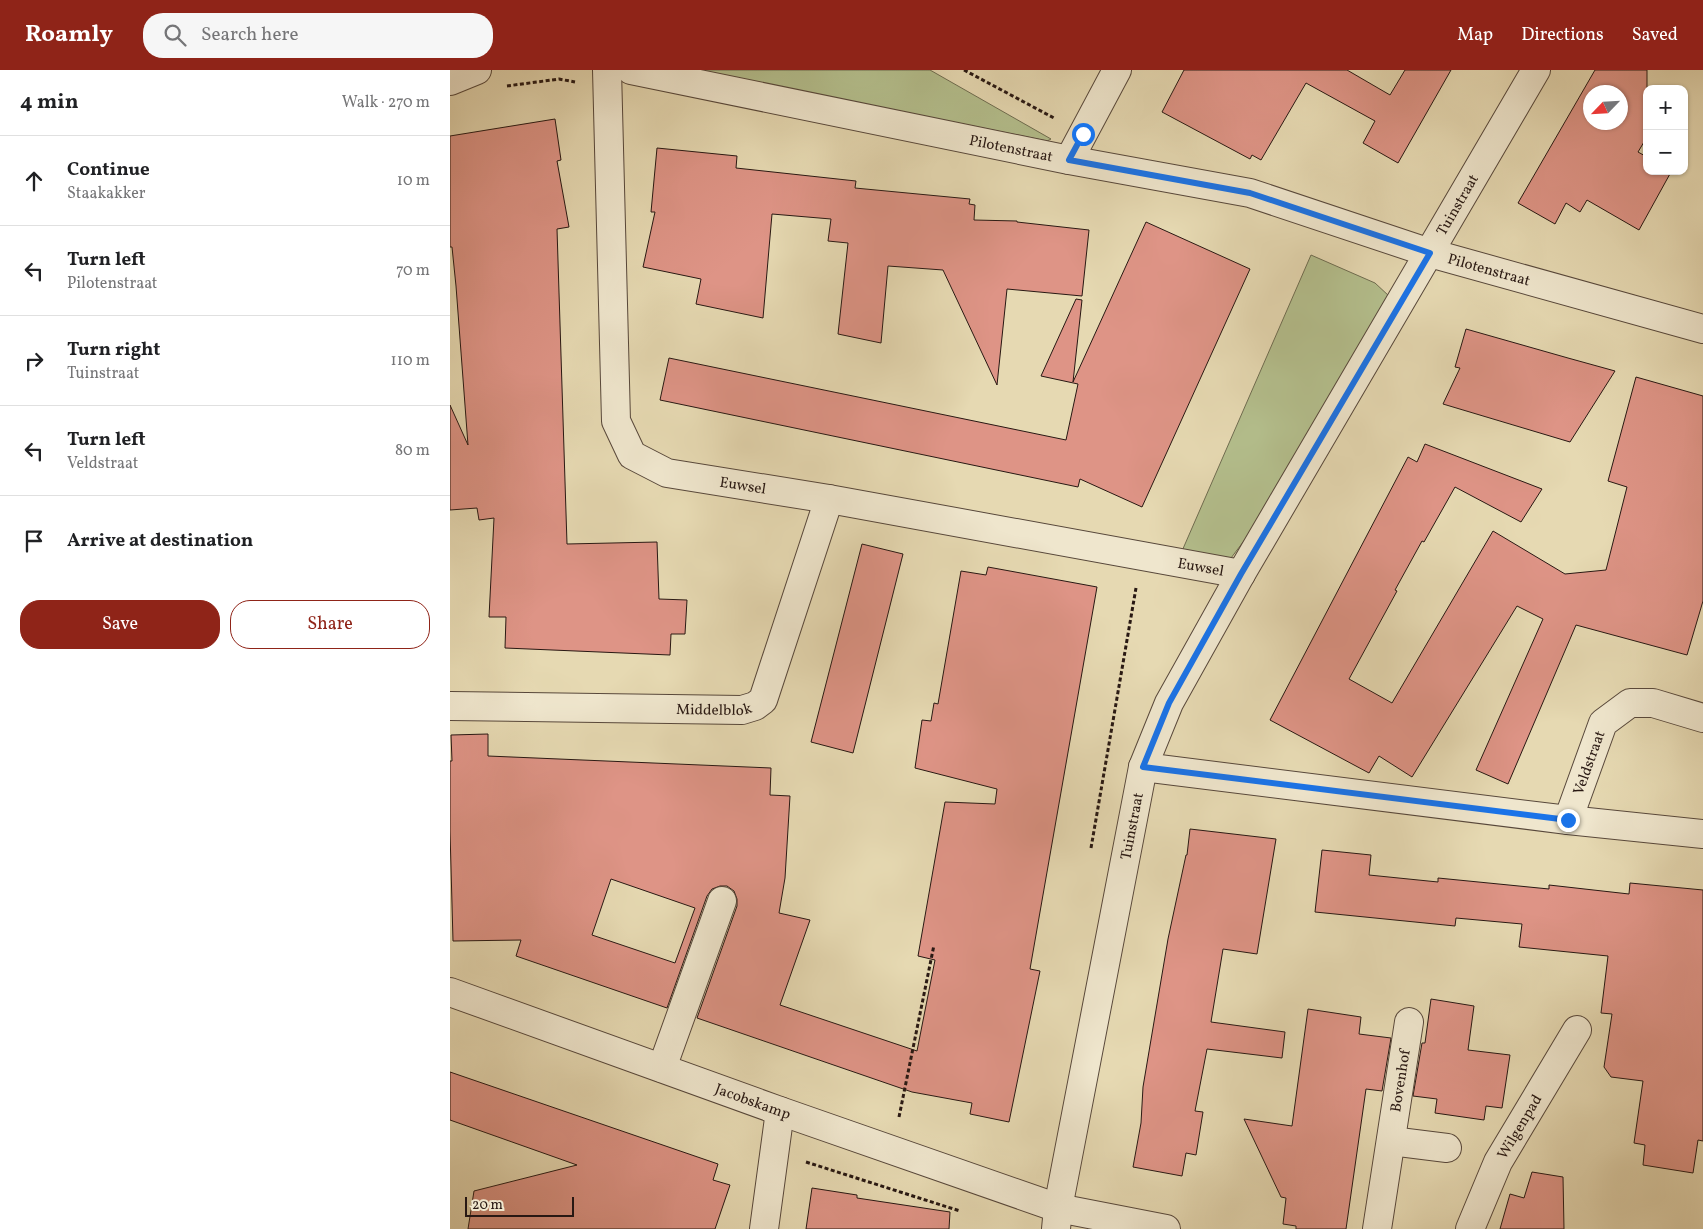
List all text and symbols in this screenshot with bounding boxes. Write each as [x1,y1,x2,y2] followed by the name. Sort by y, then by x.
[143,13,493,58] search box
[25,18,113,52] text: Roamly
[161,21,189,49] icon: search
[201,22,298,48] text: Search here
[1457,23,1493,48] text: Map
[1521,23,1604,48] text: Directions
[1632,23,1678,48] text: Saved
[1583,85,1628,130] north arrow
[1643,85,1688,175] map controls
[1643,85,1688,130] button: +
[20,88,79,117] text: 4 min
[342,92,430,114] text: Walk · 270 m
[1072,123,1095,146] route start
[1643,130,1688,175] button: −
[967,131,1054,168] street label: Pilotenstraat
[67,157,150,183] text: Continue
[20,167,48,195] icon: ahead
[397,170,430,192] text: 10 m
[1432,171,1485,240] street label: Tuinstraat
[67,183,146,205] text: Staakakker
[67,247,146,273] text: Turn left
[1445,249,1532,292] street label: Pilotenstraat
[20,257,48,285] icon: left
[396,260,430,282] text: 70 m
[67,273,157,295] text: Pilotenstraat
[67,337,160,363] text: Turn right
[20,347,48,375] icon: right
[391,350,430,372] text: 110 m
[67,363,139,385] text: Tuinstraat
[67,427,146,453] text: Turn left
[20,437,48,465] icon: left
[395,440,430,462] text: 80 m
[67,453,138,475] text: Veldstraat
[718,473,767,501] street label: Euwsel
[20,527,48,555] icon: arrive
[67,528,253,554] text: Arrive at destination
[1176,554,1225,583] street label: Euwsel
[20,600,220,649] button: Save
[230,600,430,649] button: Share
[676,699,755,722] street label: Middelblok
[1569,728,1611,798] street label: Veldstraat
[1116,791,1150,862] street label: Tuinstraat
[1557,809,1580,832] route end
[1386,1046,1417,1114] street label: Bovenhof
[712,1079,793,1126] street label: Jacobskamp
[1493,1091,1548,1164] street label: Wilgenpad
[465,1194,574,1217] scale bar
[472,1196,503,1215] text: 20 m

